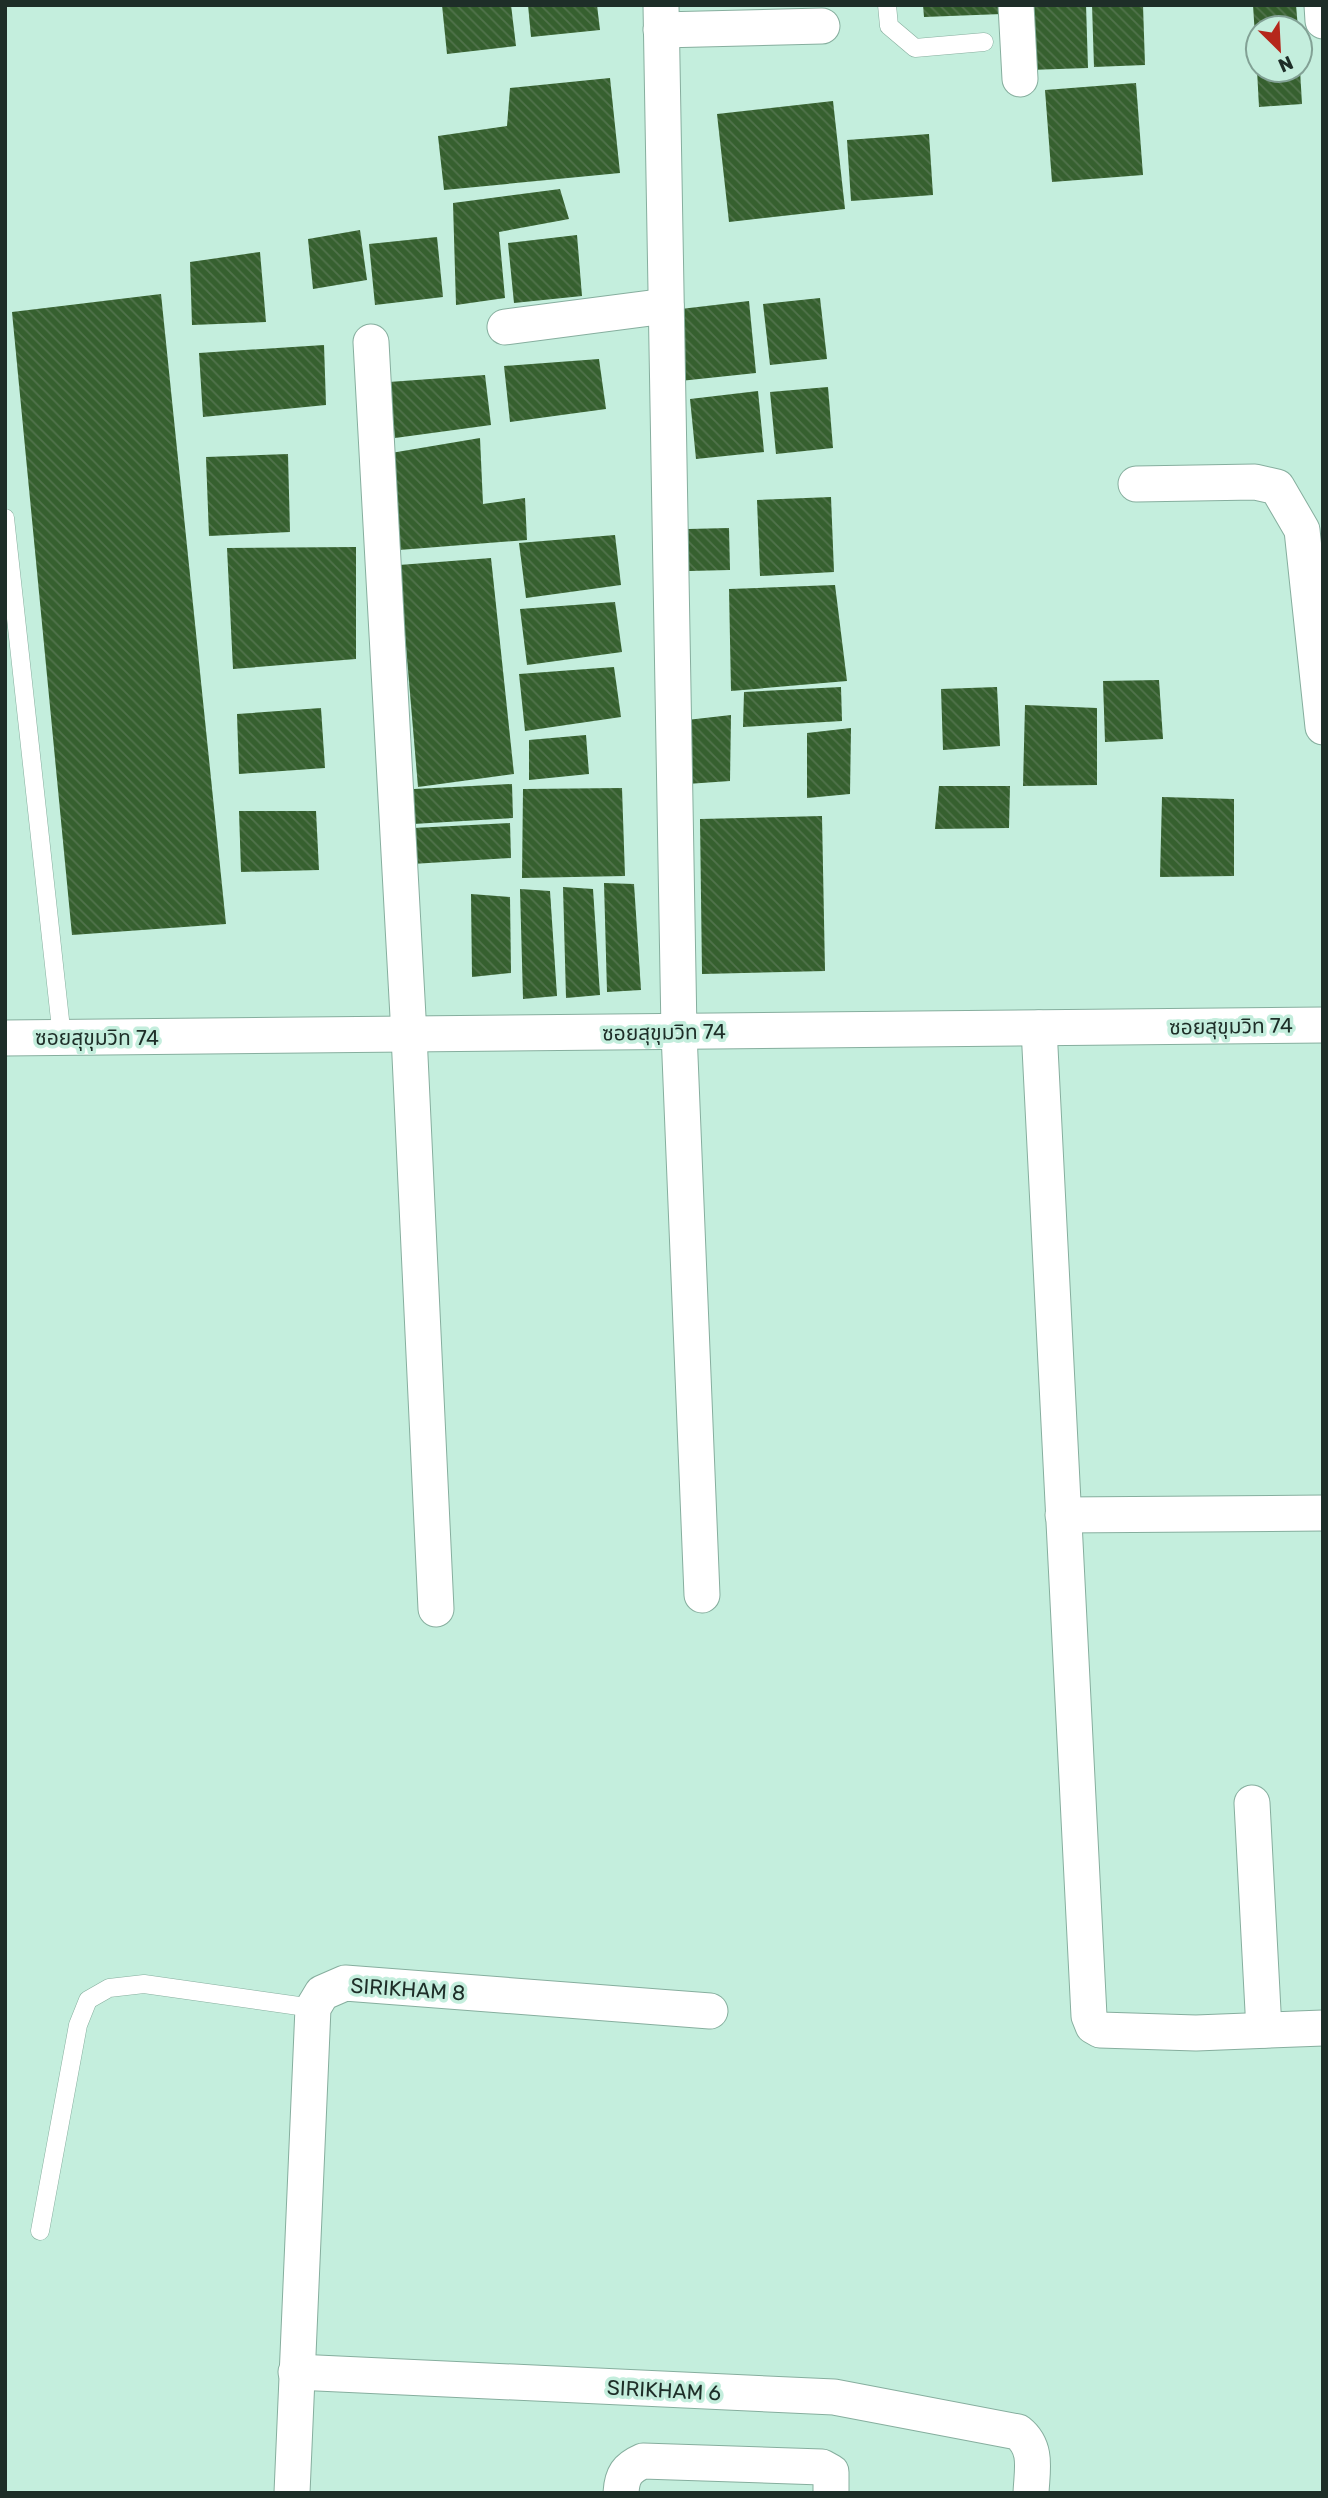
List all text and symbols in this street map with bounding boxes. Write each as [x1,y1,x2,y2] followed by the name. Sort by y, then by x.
[1244,14,1314,84] north arrow
[1275,51,1297,77] text: N
[1169,1012,1293,1041] street label: ซอยสุขุมวิท 74
[602,1018,726,1047] street label: ซอยสุขุมวิท 74
[35,1025,159,1051] street label: ซอยสุขุมวิท 74
[350,1973,466,2005] street label: SIRIKHAM 8
[606,2375,722,2405] street label: SIRIKHAM 6

